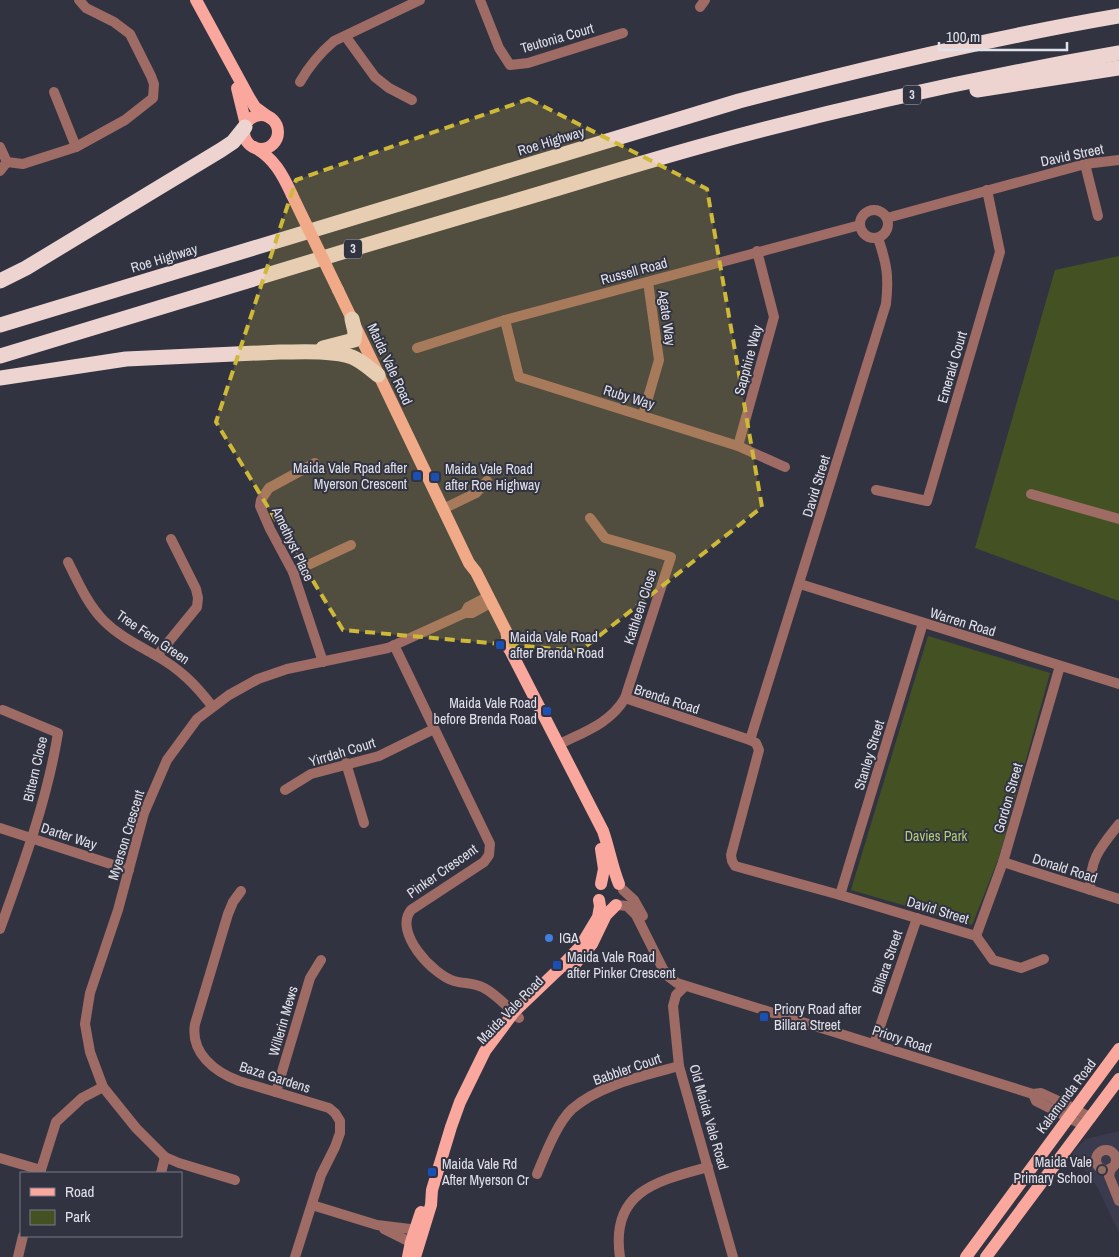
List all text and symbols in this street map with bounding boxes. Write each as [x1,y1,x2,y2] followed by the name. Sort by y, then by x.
[518,19,596,57] street label: Teutonia Court
[939,20,1066,52] scale bar
[946,26,980,47] text: 100 m
[903,86,921,104] road number: 3
[515,122,587,160] street label: Roe Highway
[1039,140,1105,170] street label: David Street
[128,239,200,277] street label: Roe Highway
[344,240,362,258] road number: 3
[599,253,669,289] street label: Russell Road
[654,288,680,347] street label: Agate Way
[363,320,417,408] street label: Maida Vale Road
[730,322,766,397] street label: Sapphire Way
[933,329,971,405] street label: Emerald Court
[601,381,657,413] street label: Ruby Way
[798,453,834,519] street label: David Street
[293,459,407,493] place label: Maida Vale Rpad after Myerson Crescent
[445,460,540,494] place label: Maida Vale Road after Roe Highway
[411,470,423,482] marker: Maida Vale Rpad after Myerson Crescent
[429,471,441,483] marker: Maida Vale Road after Roe Highway
[268,503,318,584] street label: Amethyst Place
[619,567,661,647] street label: Kathleen Close
[928,603,998,641] street label: Warren Road
[113,606,193,668] street label: Tree Fern Green
[510,628,604,662] place label: Maida Vale Road after Brenda Road
[494,639,506,651] marker: Maida Vale Road after Brenda Road
[632,680,702,718] street label: Brenda Road
[434,694,537,728] place label: Maida Vale Road before Brenda Road
[541,705,553,717] marker: Maida Vale Road before Brenda Road
[850,718,888,792] street label: Stanley Street
[307,733,377,771] street label: Yirrdah Court
[19,735,51,803] street label: Bittern Close
[989,761,1027,835] street label: Gordon Street
[104,788,148,882] street label: Myerson Crescent
[39,819,99,854] street label: Darter Way
[905,827,968,845] park label: Davies Park
[403,840,481,902] street label: Pinker Crescent
[1030,849,1100,887] street label: Donald Road
[905,892,971,928] street label: David Street
[868,928,906,996] street label: Billara Street
[559,929,579,947] place label: IGA
[543,932,555,944] marker: IGA
[567,948,675,982] place label: Maida Vale Road after Pinker Crescent
[551,959,563,971] marker: Maida Vale Road after Pinker Crescent
[473,972,547,1048] street label: Maida Vale Road
[264,984,302,1058] street label: Willerin Mews
[774,1000,862,1034] place label: Priory Road after Billara Street
[758,1011,770,1023] marker: Priory Road after Billara Street
[870,1021,934,1057] street label: Priory Road
[591,1049,663,1089] street label: Babbler Court
[1032,1055,1100,1137] street label: Kalamunda Road
[237,1057,313,1097] street label: Baza Gardens
[685,1062,733,1172] street label: Old Maida Vale Road
[1014,1153,1092,1187] place label: Maida Vale Primary School
[441,1155,529,1189] place label: Maida Vale Rd After Myerson Cr
[1096,1164,1108,1176] marker: Maida Vale Primary School
[426,1166,438,1178] marker: Maida Vale Rd After Myerson Cr
[20,1172,182,1237] legend
[65,1181,94,1202] text: Road
[65,1206,91,1227] text: Park

